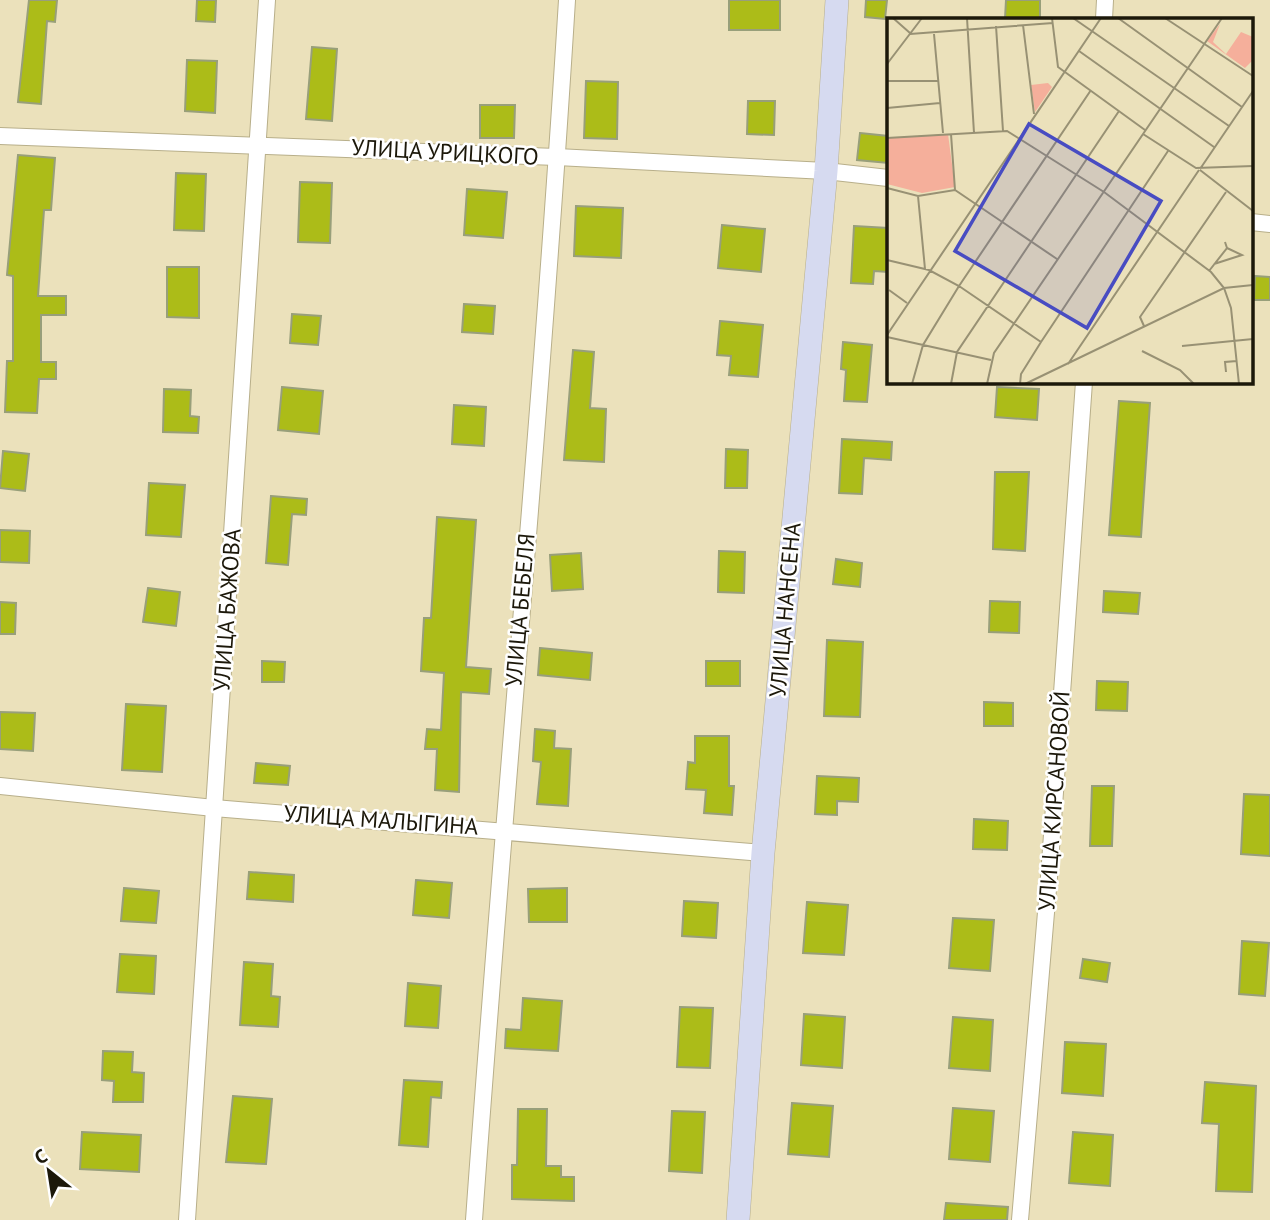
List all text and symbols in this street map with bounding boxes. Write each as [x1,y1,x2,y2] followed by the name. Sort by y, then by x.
[887,18,1252,383] inset map
[351,132,539,171] street label: УЛИЦА УРИЦКОГО
[762,521,807,699] street label: УЛИЦА НАНСЕНА
[206,527,247,692] street label: УЛИЦА БАЖОВА
[498,532,541,688] street label: УЛИЦА БЕБЕЛЯ
[1031,690,1076,912] street label: УЛИЦА КИРСАНОВОЙ
[283,798,480,841] street label: УЛИЦА МАЛЫГИНА
[14,1136,84,1206] north arrow
[30,1143,51,1169] text: С

